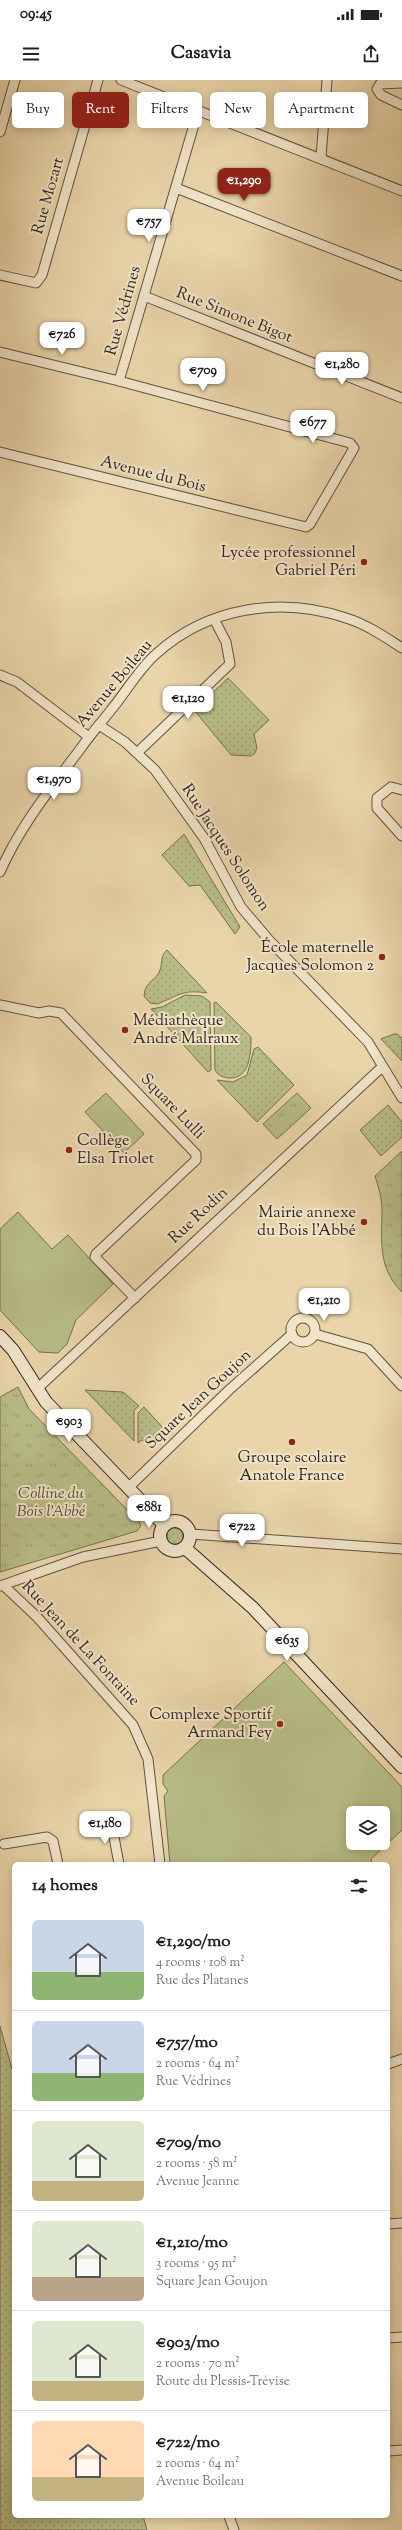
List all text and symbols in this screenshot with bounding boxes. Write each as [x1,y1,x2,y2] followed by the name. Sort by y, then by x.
[20,4,52,25] text: 09:45
[171,41,231,67] text: Casavia
[20,43,42,65] icon: menu
[360,43,382,65] icon: share
[12,92,64,128] chip: Buy
[72,92,129,128] chip: Rent
[137,92,202,128] chip: Filters
[210,92,266,128] chip: New
[274,92,368,128] chip: Apartment
[27,154,71,237] street label: Rue Mozart
[211,168,277,202] pin: €1,290
[227,172,261,190] text: €1,290
[125,209,173,243] pin: €757
[136,213,162,231] text: €757
[100,263,148,359] street label: Rue Védrines
[172,282,296,350] street label: Rue Simone Bigot
[38,322,86,356] pin: €726
[49,326,75,344] text: €726
[309,352,375,386] pin: €1,280
[324,356,360,374] text: €1,280
[179,358,227,392] pin: €709
[189,362,217,380] text: €709
[289,410,337,444] pin: €677
[299,414,327,432] text: €677
[98,451,208,499] street label: Avenue du Bois
[221,542,357,583] place label: Lycée professionnel Gabriel Péri
[359,557,369,567] marker: Lycée professionnel Gabriel Péri
[71,635,159,733] street label: Avenue Boileau
[155,686,221,720] pin: €1,120
[171,690,205,708] text: €1,120
[21,767,87,801] pin: €1,970
[37,771,71,789] text: €1,970
[175,780,275,917] street label: Rue Jacques Solomon
[245,937,375,978] place label: École maternelle Jacques Solomon 2
[377,952,387,962] marker: École maternelle Jacques Solomon 2
[133,1010,239,1051] place label: Médiathèque André Malraux
[120,1025,130,1035] marker: Médiathèque André Malraux
[135,1069,210,1145] street label: Square Lulli
[77,1130,155,1171] place label: Collège Elsa Triolet
[64,1145,74,1155] marker: Collège Elsa Triolet
[164,1182,234,1250] street label: Rue Rodin
[257,1202,356,1243] place label: Mairie annexe du Bois l'Abbé
[359,1217,369,1227] marker: Mairie annexe du Bois l'Abbé
[291,1288,357,1322] pin: €1,210
[308,1292,340,1310] text: €1,210
[141,1344,258,1455] street label: Square Jean Goujon
[45,1409,93,1443] pin: €903
[56,1413,82,1431] text: €903
[287,1437,297,1447] marker: Groupe scolaire Anatole France
[238,1447,346,1488] place label: Groupe scolaire Anatole France
[17,1483,86,1524] park label: Colline du Bois l'Abbé
[125,1495,173,1529] pin: €881
[136,1499,162,1517] text: €881
[218,1514,266,1548] pin: €722
[229,1518,255,1536] text: €722
[16,1576,144,1712] street label: Rue Jean de La Fontaine
[263,1628,311,1662] pin: €635
[275,1632,299,1650] text: €635
[149,1704,273,1745] place label: Complexe Sportif Armand Fey
[275,1719,285,1729] marker: Complexe Sportif Armand Fey
[346,1806,390,1850] map controls
[346,1806,390,1850] button: layers
[72,1811,138,1845] pin: €1,180
[88,1815,122,1833] text: €1,180
[32,1874,98,1898] text: 14 homes
[348,1875,370,1897] icon: filters
[156,1930,230,1954] text: €1,290/mo
[64,1936,112,1984] icon: home
[156,1954,245,1972] text: 4 rooms · 108 m²
[156,1972,248,1990] text: Rue des Platanes
[156,2031,218,2055] text: €757/mo
[64,2037,112,2085] icon: home
[156,2055,239,2073] text: 2 rooms · 64 m²
[156,2073,231,2091] text: Rue Védrines
[156,2131,221,2155] text: €709/mo
[64,2137,112,2185] icon: home
[156,2155,237,2173] text: 2 rooms · 58 m²
[156,2173,239,2191] text: Avenue Jeanne
[156,2231,228,2255] text: €1,210/mo
[64,2237,112,2285] icon: home
[156,2255,237,2273] text: 3 rooms · 95 m²
[156,2273,268,2291] text: Square Jean Goujon
[156,2331,220,2355] text: €903/mo
[64,2337,112,2385] icon: home
[156,2355,240,2373] text: 2 rooms · 70 m²
[156,2373,290,2391] text: Route du Plessis-Trévise
[156,2431,220,2455] text: €722/mo
[64,2437,112,2485] icon: home
[156,2455,239,2473] text: 2 rooms · 64 m²
[156,2473,244,2491] text: Avenue Boileau

